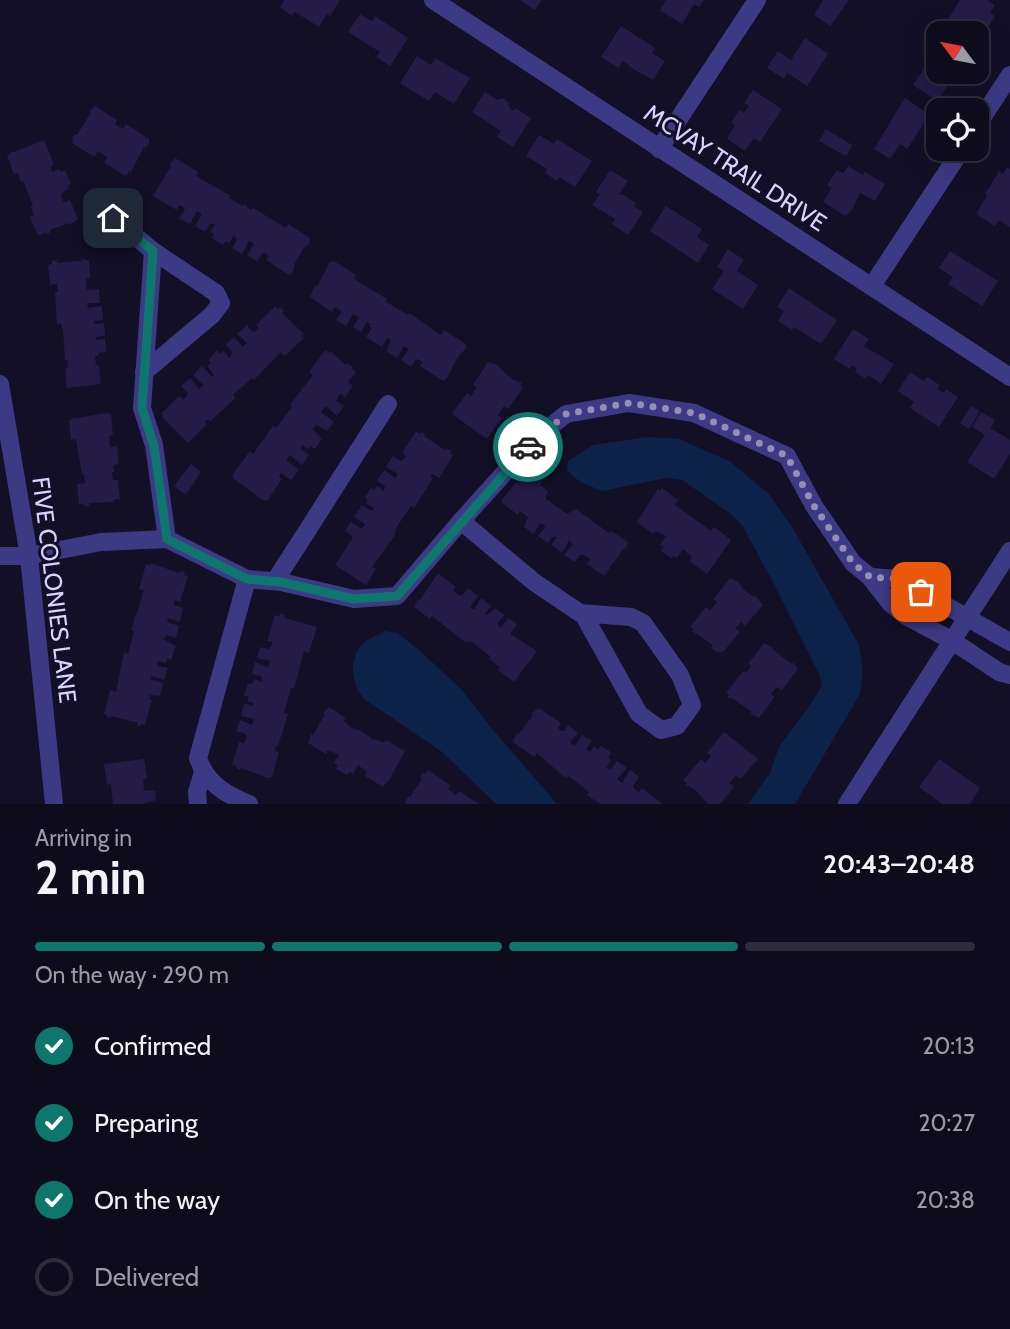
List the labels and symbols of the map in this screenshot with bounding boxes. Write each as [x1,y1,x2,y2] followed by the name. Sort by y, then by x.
[926,21,989,84] north arrow
[639,98,832,237] street label: MCVAY TRAIL DRIVE
[83,188,143,248] pin
[493,412,563,482] courier
[26,475,83,705] street label: FIVE COLONIES LANE
[891,562,951,622] pin

